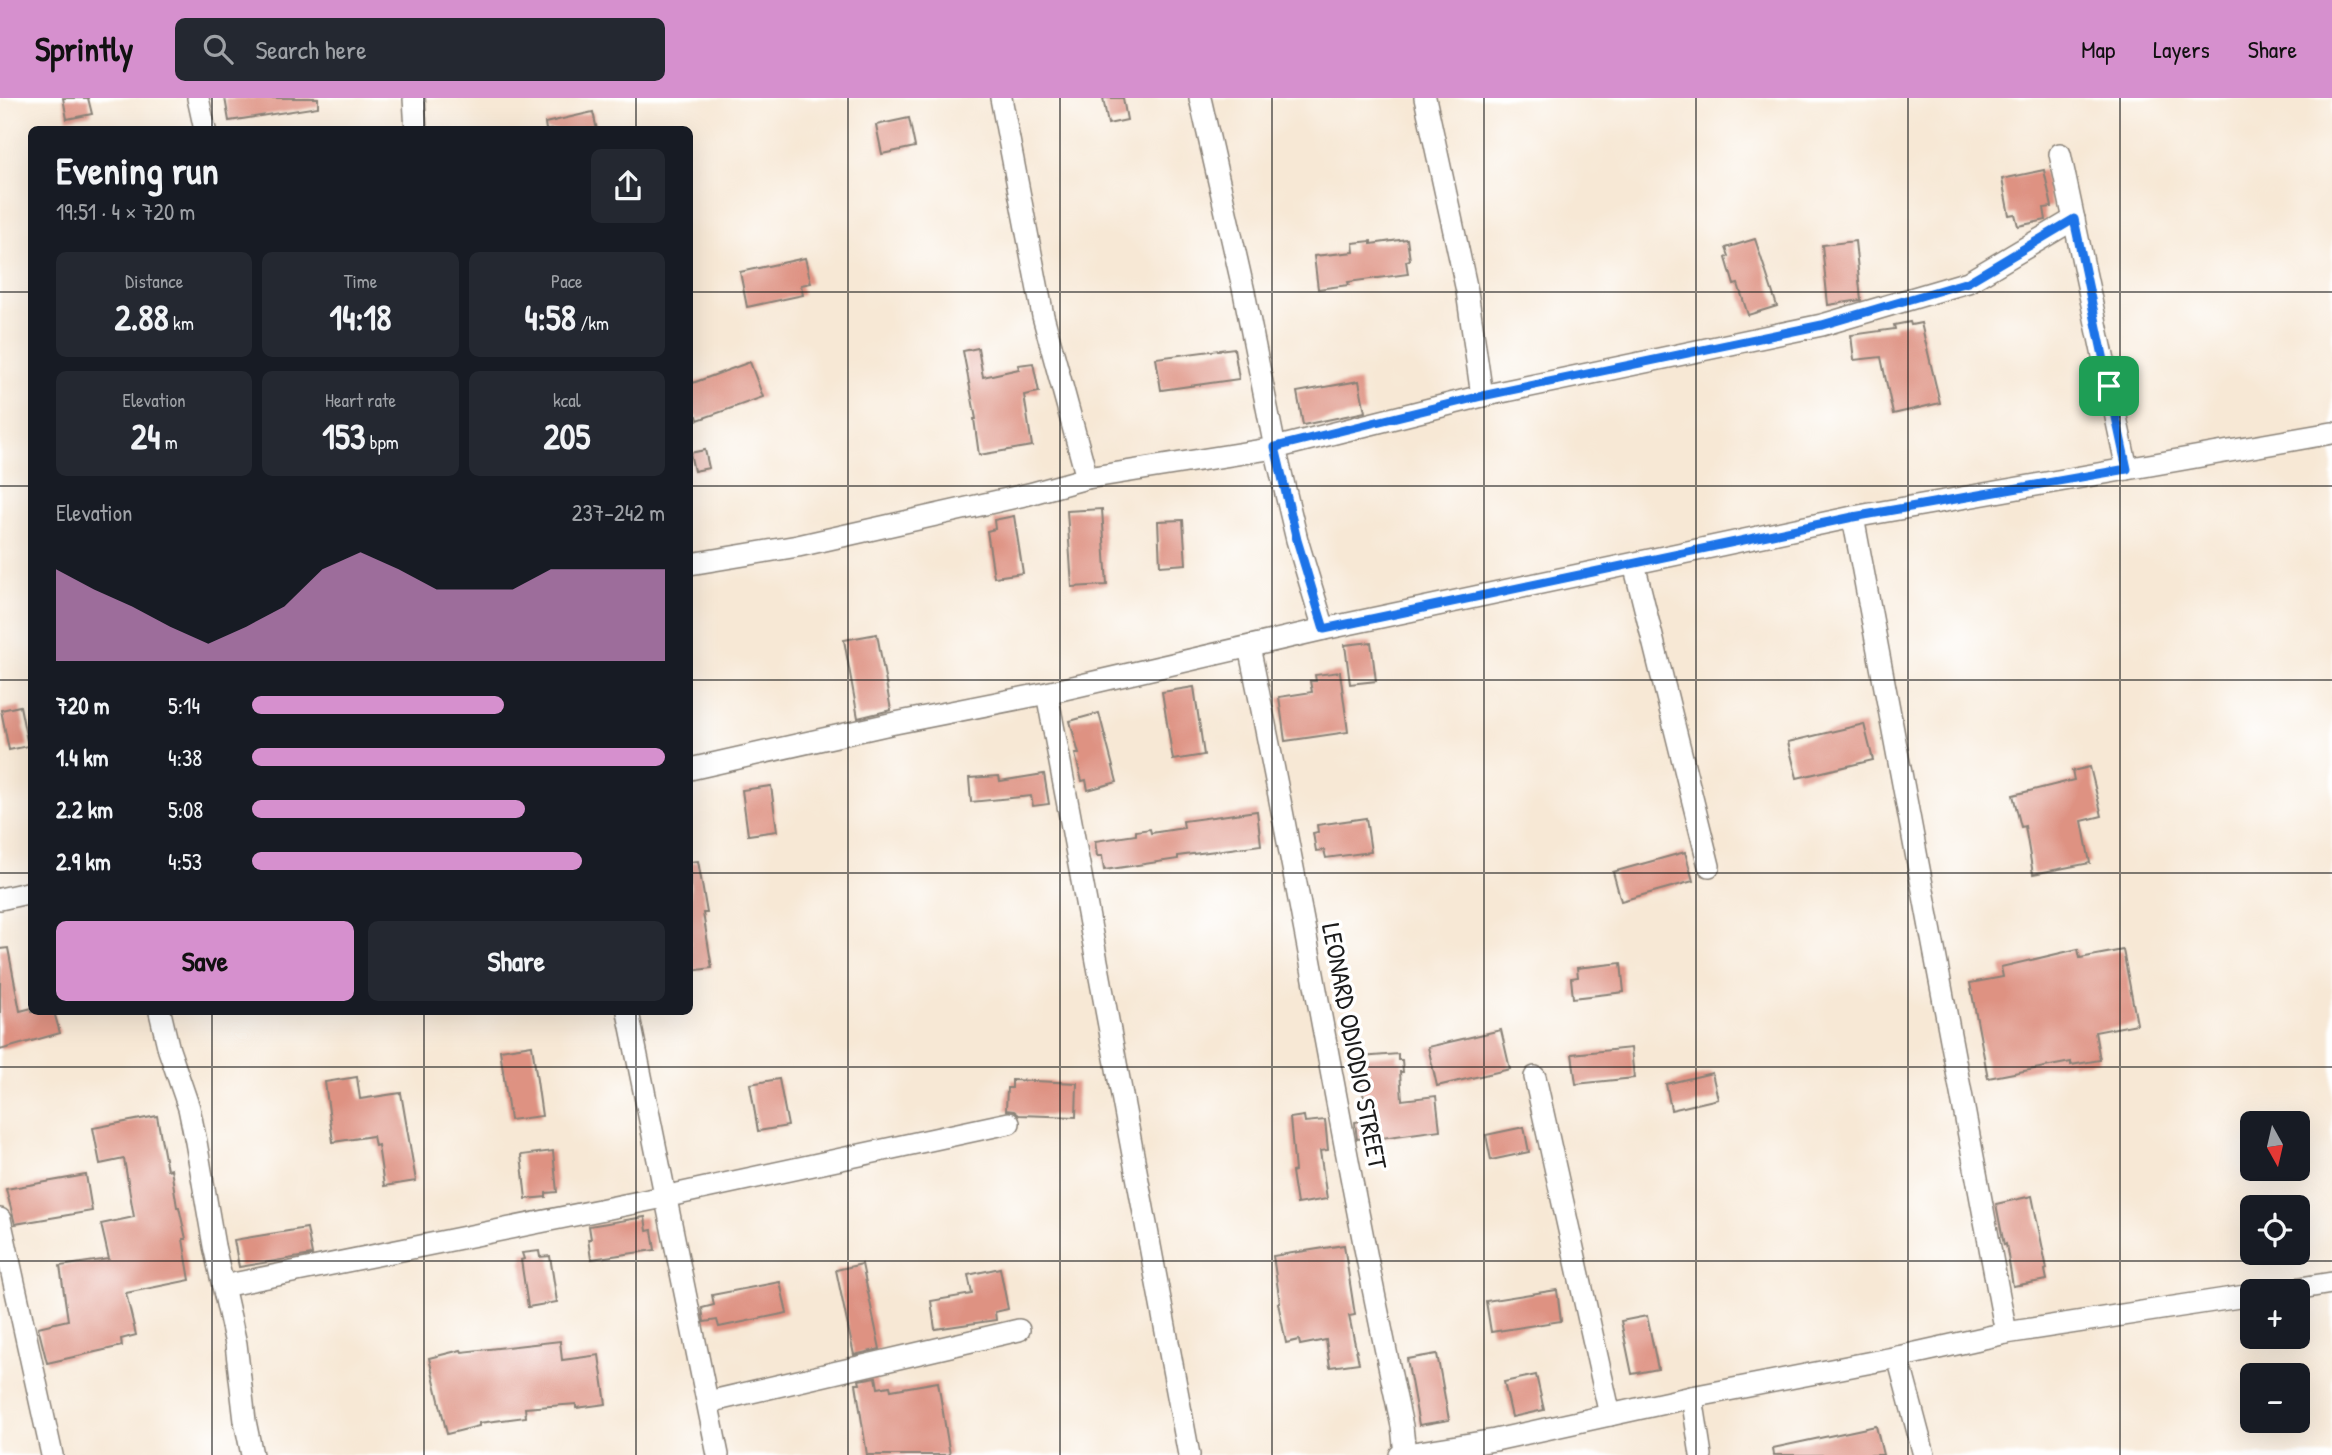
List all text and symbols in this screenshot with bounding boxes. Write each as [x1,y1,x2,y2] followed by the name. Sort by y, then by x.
[175,18,665,81] search box
[35,27,133,71] text: Sprintly
[199,30,237,68] icon: search
[255,32,366,67] text: Search here
[2081,33,2115,65] text: Map
[2153,33,2210,65] text: Layers
[2248,33,2297,65] text: Share
[56,144,219,196] text: Evening run
[591,149,665,223] button: share
[56,196,195,227] text: 19:51 · 4 × 720 m
[125,268,183,294] text: Distance
[344,268,377,294] text: Time
[551,268,583,294] text: Pace
[114,294,169,341] text: 2.88
[330,294,391,341] text: 14:18
[525,294,576,341] text: 4:58
[169,310,194,336] text: km
[576,310,609,336] text: /km
[2079,356,2139,416] pin
[2090,367,2128,405] icon: arrive
[123,387,186,413] text: Elevation
[325,387,396,413] text: Heart rate
[553,387,581,413] text: kcal
[131,413,160,460] text: 24
[322,413,365,460] text: 153
[543,413,590,460] text: 205
[160,429,178,455] text: m
[365,429,399,455] text: bpm
[56,497,132,528] text: Elevation
[572,497,665,528] text: 237–242 m
[56,690,109,721] text: 720 m
[168,690,200,721] text: 5:14
[56,742,108,773] text: 1.4 km
[168,742,202,773] text: 4:38
[56,794,113,825] text: 2.2 km
[168,794,203,825] text: 5:08
[56,846,111,877] text: 2.9 km
[168,846,202,877] text: 4:53
[1314,920,1396,1173] street label: LEONARD ODIODIO STREET
[56,921,354,1001] button: Save
[368,921,665,1001] button: Share
[2240,1111,2310,1181] north arrow
[2240,1111,2310,1433] map controls
[2240,1195,2310,1265] button: locate
[2240,1279,2310,1349] button: +
[2240,1363,2310,1433] button: −

